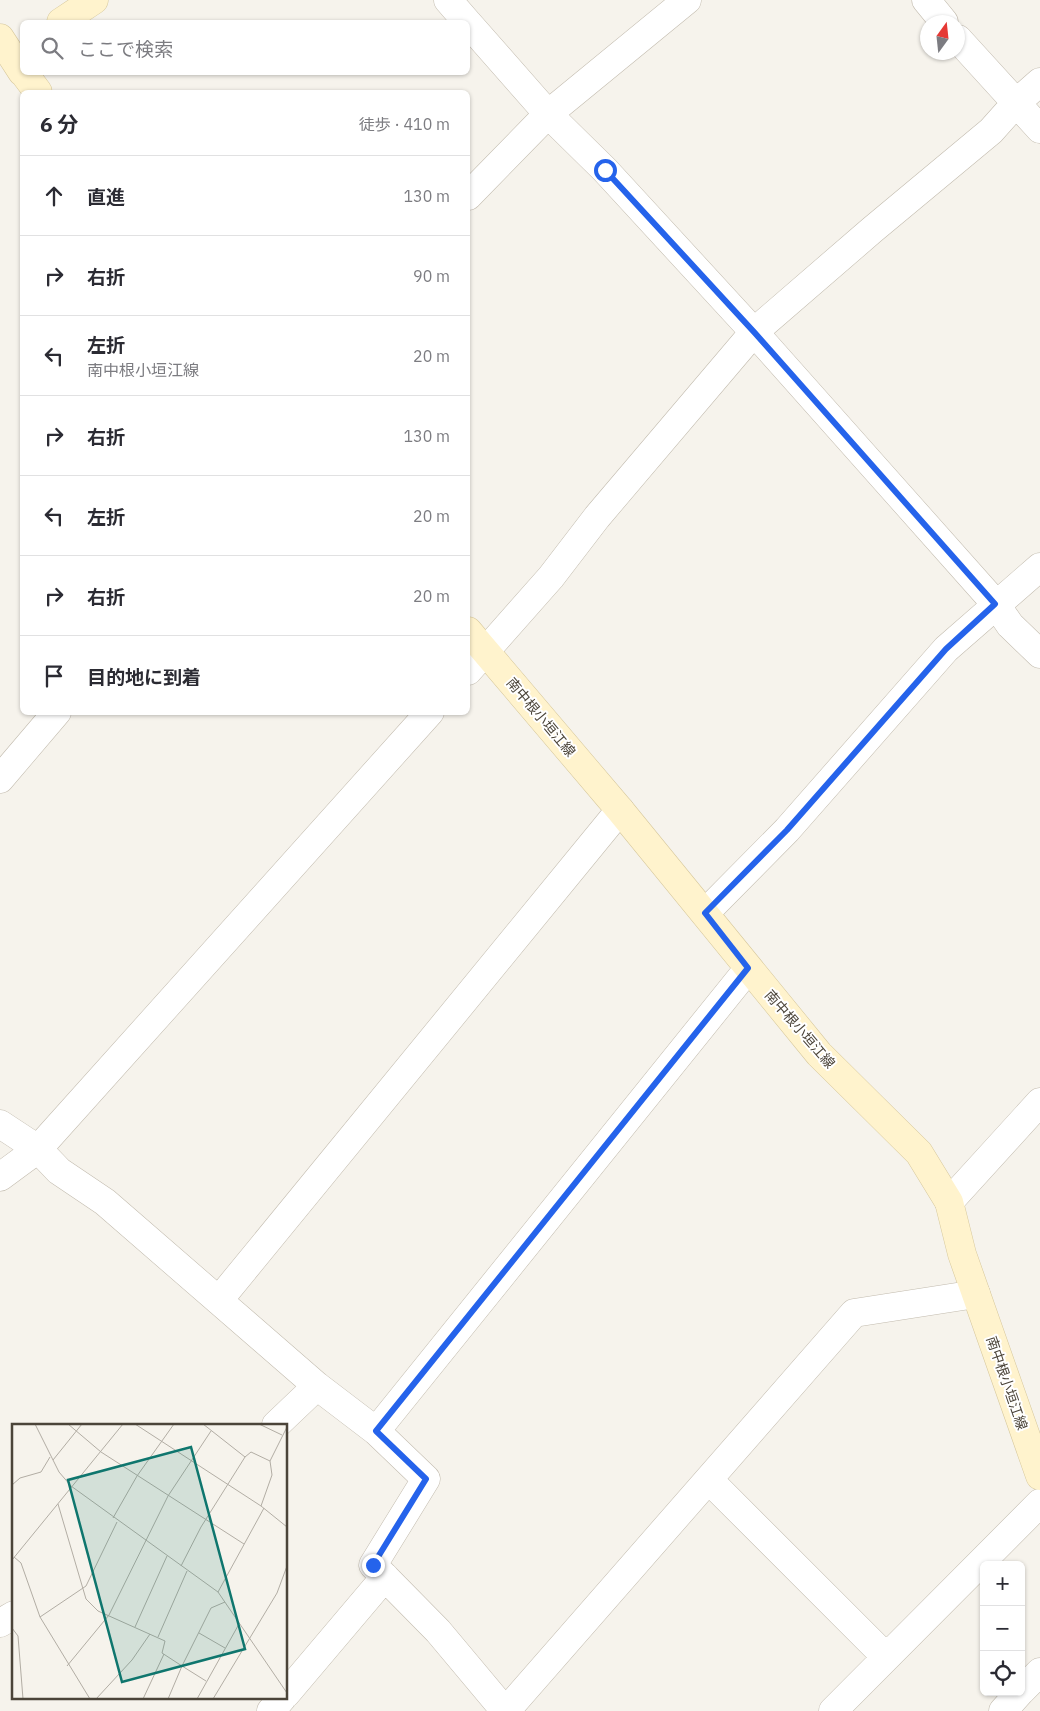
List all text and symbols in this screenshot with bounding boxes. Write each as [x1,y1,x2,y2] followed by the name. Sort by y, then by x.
[920,15,965,60] north arrow
[20,20,470,75] search box
[38,34,66,62] icon: search
[78,37,173,61] text: ここで検索
[40,110,79,138] text: 6 分
[359,114,450,134] text: 徒歩 · 410 m
[594,159,617,182] route start
[40,182,68,210] icon: ahead
[87,185,125,209] text: 直進
[403,186,450,206] text: 130 m
[40,262,68,290] icon: right
[87,265,125,289] text: 右折
[413,266,450,286] text: 90 m
[87,333,125,357] text: 左折
[40,342,68,370] icon: left
[413,346,450,366] text: 20 m
[87,360,199,380] text: 南中根小垣江線
[40,422,68,450] icon: right
[87,425,125,449] text: 右折
[403,426,450,446] text: 130 m
[40,502,68,530] icon: left
[87,505,125,529] text: 左折
[413,506,450,526] text: 20 m
[40,582,68,610] icon: right
[87,585,125,609] text: 右折
[413,586,450,606] text: 20 m
[40,662,68,690] icon: arrive
[87,665,201,689] text: 目的地に到着
[503,674,579,760] street label: 南中根小垣江線
[761,986,839,1072] street label: 南中根小垣江線
[983,1334,1031,1432] street label: 南中根小垣江線
[12,1424,288,1698] inset map
[362,1554,385,1577] route end
[980,1561,1025,1696] map controls
[980,1561,1025,1606] button: +
[980,1606,1025,1651] button: −
[980,1651,1025,1696] button: locate

